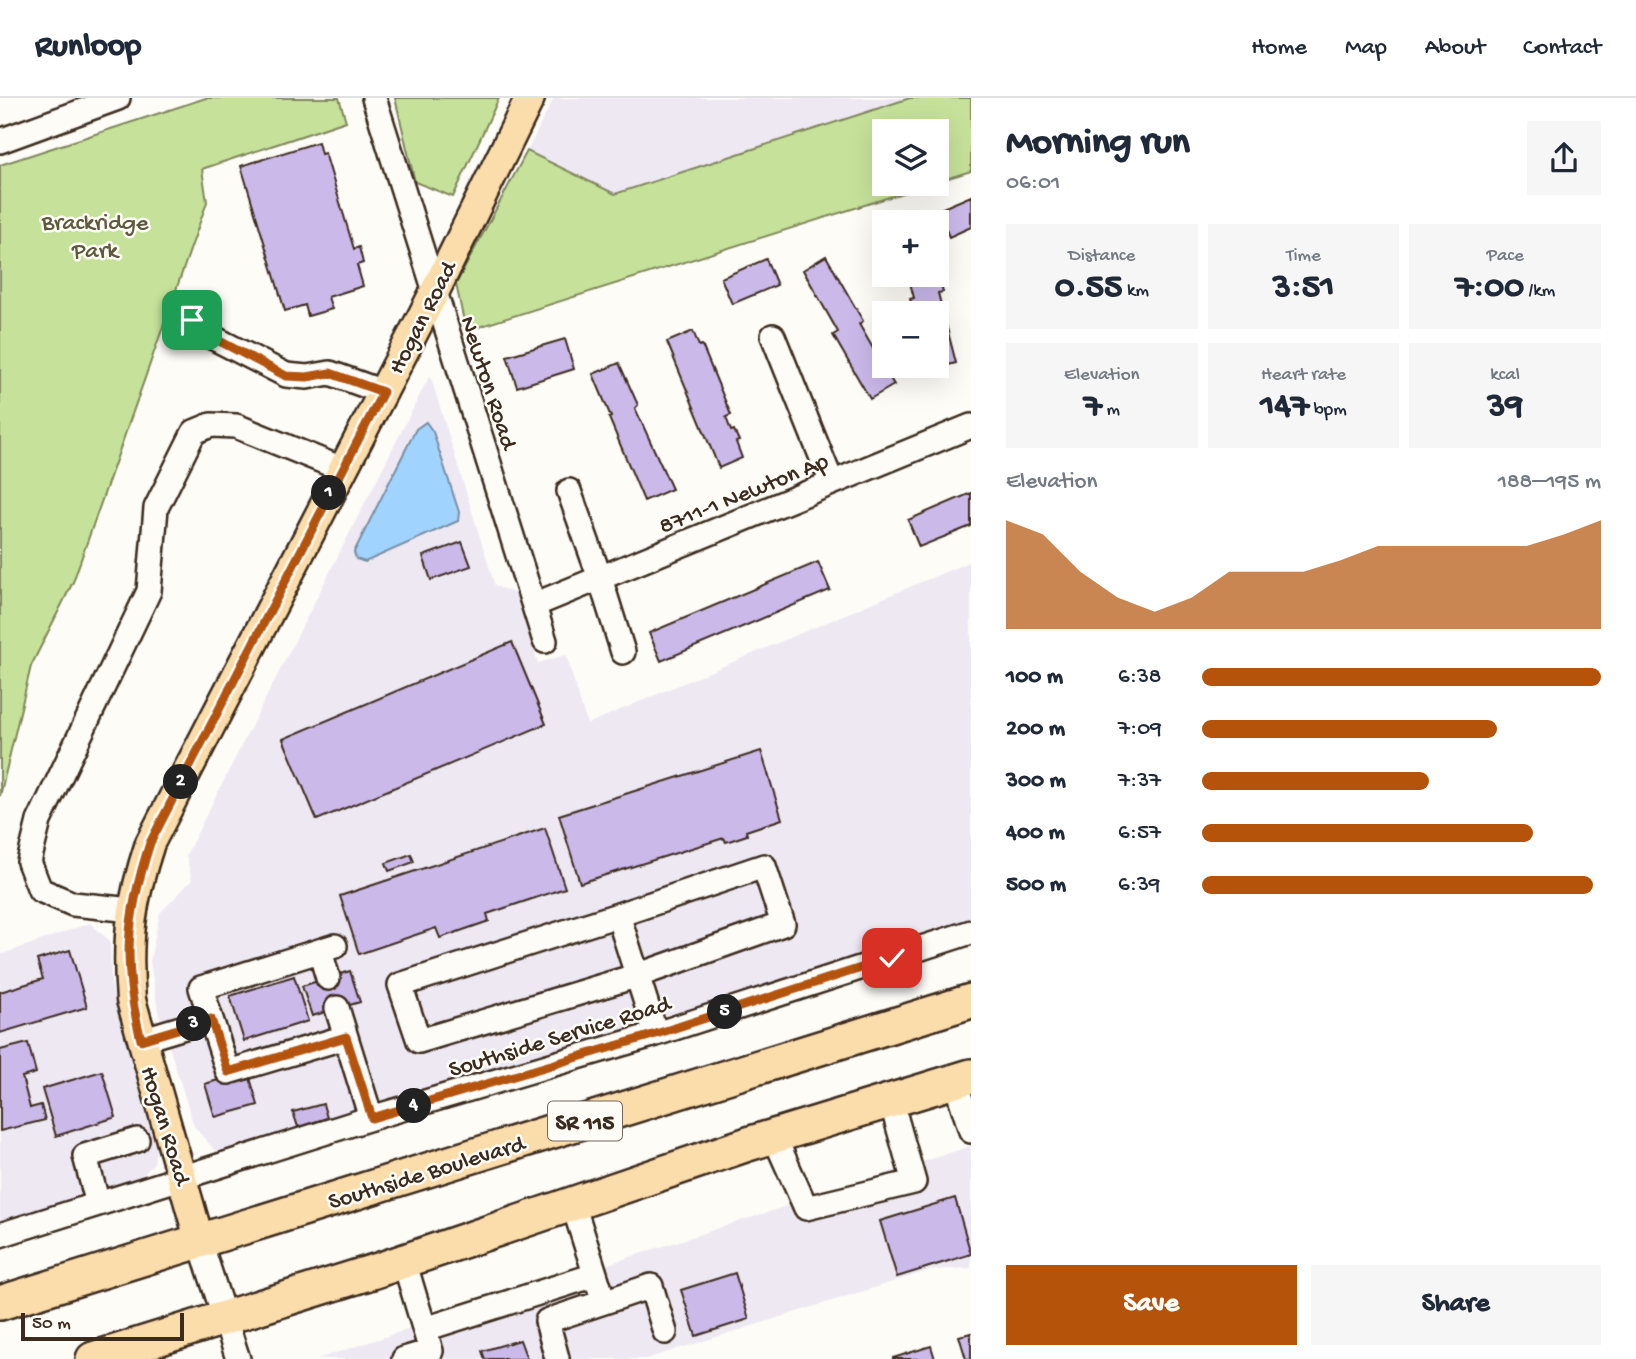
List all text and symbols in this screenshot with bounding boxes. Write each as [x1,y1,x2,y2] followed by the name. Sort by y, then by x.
[35,29,141,67] text: Runloop
[1251,34,1307,63] text: Home
[1345,34,1387,63] text: Map
[1425,34,1485,63] text: About
[1523,34,1601,63] text: Contact
[872,119,949,378] map controls
[872,119,949,196] button: layers
[1527,121,1601,195] button: share
[1006,122,1190,166] text: Morning run
[1006,170,1060,197] text: 06:01
[41,210,149,267] park label: Brackridge Park
[872,210,949,287] button: +
[1068,245,1135,268] text: Distance
[1286,245,1321,268] text: Time
[1487,245,1524,268] text: Pace
[383,256,466,380] street label: Hogan Road
[1055,268,1122,309] text: 0.55
[1273,268,1334,309] text: 3:51
[1455,268,1524,309] text: 7:00
[1122,280,1149,303] text: km
[1524,280,1555,303] text: /km
[162,290,222,350] pin
[173,301,211,339] icon: arrive
[872,301,949,378] button: −
[451,313,522,455] street label: Newton Road
[1064,364,1140,387] text: Elevation
[1261,364,1346,387] text: Heart rate
[1490,364,1520,387] text: kcal
[1084,387,1102,428] text: 7
[1260,387,1309,428] text: 147
[1487,387,1523,428] text: 39
[1102,399,1120,422] text: m
[1309,399,1347,422] text: bpm
[655,448,833,542] street label: 8711-1 Newton Ap
[1006,469,1097,496] text: Elevation
[1498,469,1601,496] text: 188–195 m
[312,476,346,510] pin: 1
[325,481,332,504] text: 1
[1006,664,1063,691] text: 100 m
[1118,664,1161,691] text: 6:38
[1006,716,1065,743] text: 200 m
[1118,716,1162,743] text: 7:09
[164,764,198,800] pin: 2
[1006,768,1066,795] text: 300 m
[1118,768,1161,795] text: 7:37
[176,770,185,793] text: 2
[1006,820,1065,847] text: 400 m
[1118,820,1161,847] text: 6:57
[1006,872,1066,899] text: 500 m
[1118,872,1160,899] text: 6:39
[862,928,922,988] pin
[873,939,911,977] icon: check
[446,990,676,1086] street label: Southside Service Road
[708,995,742,1030] pin: 5
[720,1000,730,1023] text: 5
[176,1006,212,1042] pin: 3
[189,1012,198,1035] text: 3
[132,1063,196,1191] street label: Hogan Road
[396,1088,432,1124] pin: 4
[409,1094,418,1117] text: 4
[548,1102,622,1140] road number: SR 115
[325,1130,531,1218] street label: Southside Boulevard
[1006,1265,1297,1345] button: Save
[1311,1265,1601,1345] button: Share
[21,1310,184,1342] scale bar
[32,1313,71,1336] text: 50 m

